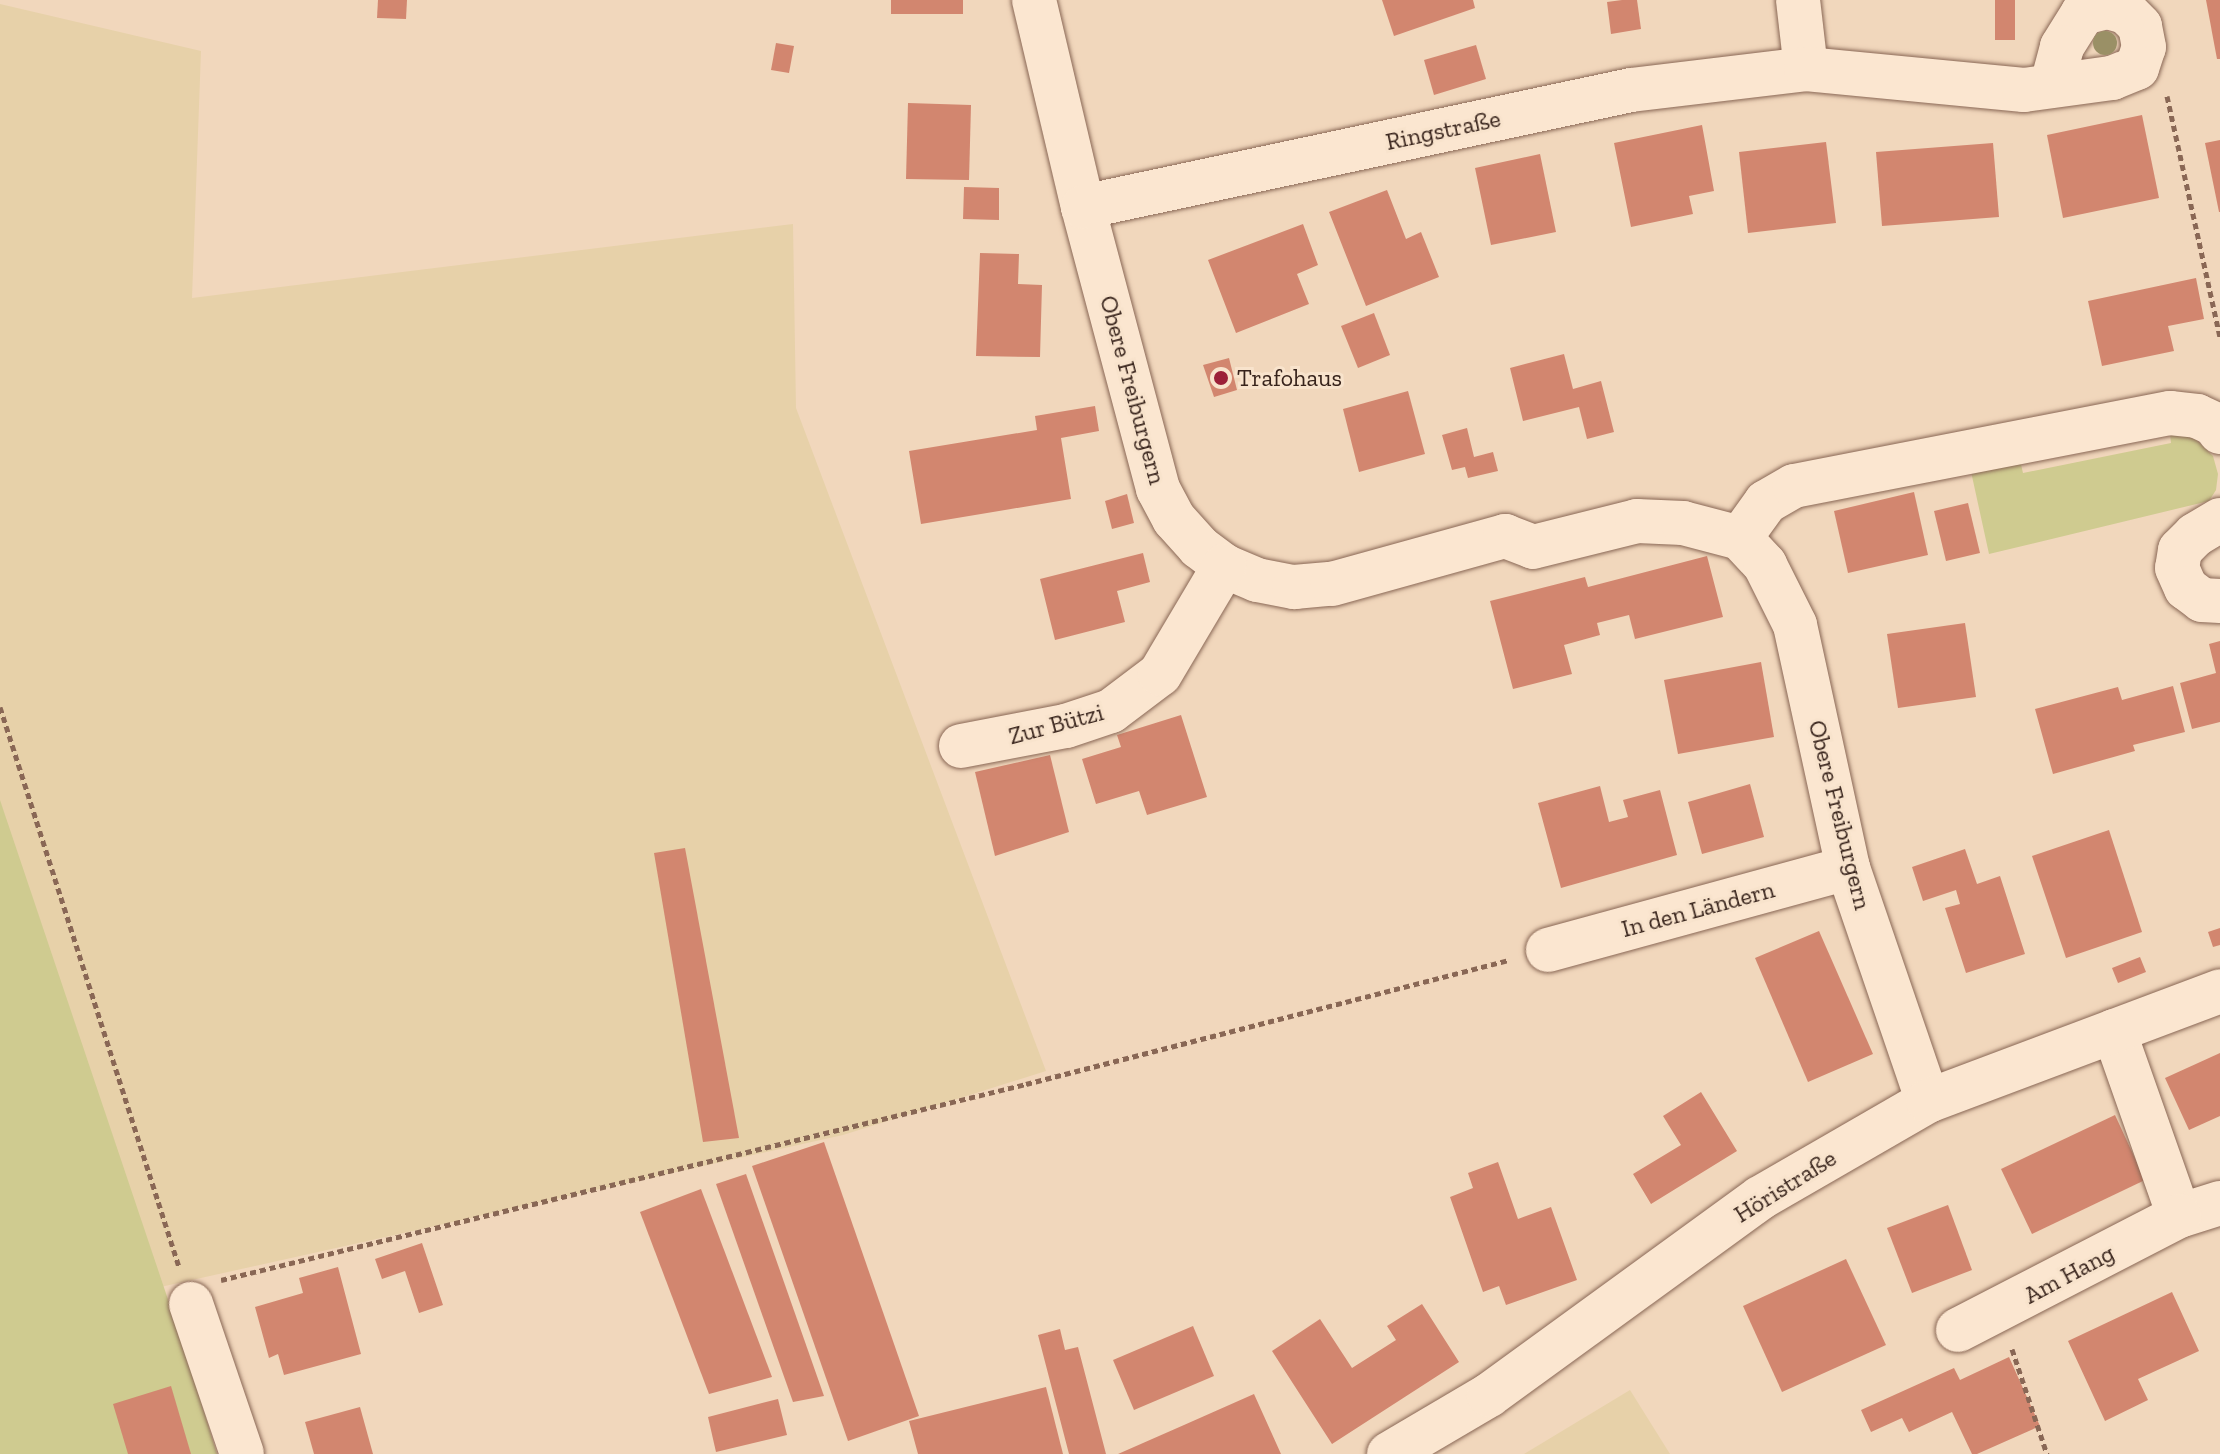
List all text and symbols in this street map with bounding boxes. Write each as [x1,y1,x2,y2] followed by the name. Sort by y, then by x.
[1383,104,1503,156] street label: Ringstraße
[1094,292,1172,488] street label: Obere Freiburgern
[1237,364,1342,392] place label: Trafohaus
[1212,369,1230,387] marker: Trafohaus
[1005,697,1107,751] street label: Zur Bützi
[1803,717,1877,913] street label: Obere Freiburgern
[1618,875,1778,943] street label: In den Ländern
[1729,1143,1841,1229] street label: Höristraße
[2019,1238,2119,1310] street label: Am Hang

